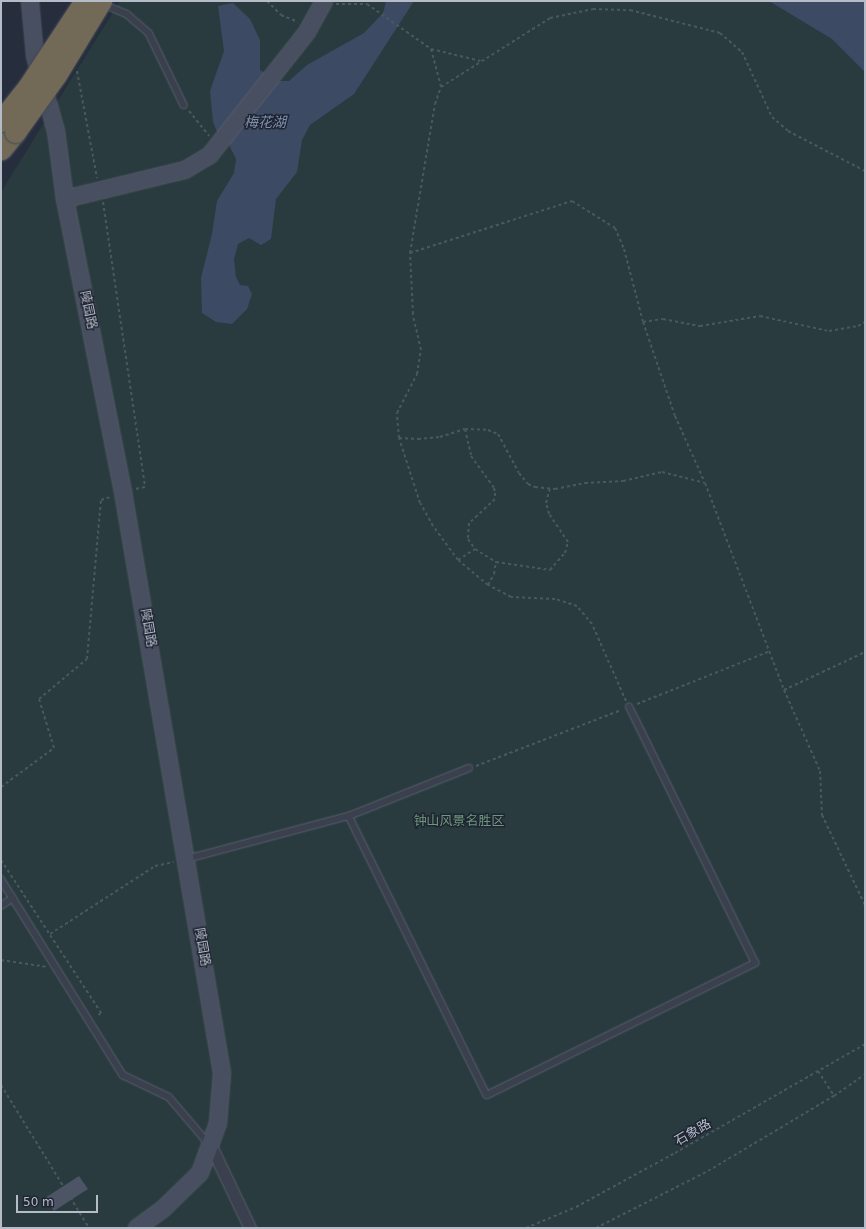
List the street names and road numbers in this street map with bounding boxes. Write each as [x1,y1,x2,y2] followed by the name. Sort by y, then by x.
[76,289,100,331] street label: 陵园路
[137,607,159,649] street label: 陵园路
[191,926,213,968] street label: 陵园路
[672,1116,714,1150] street label: 石象路

